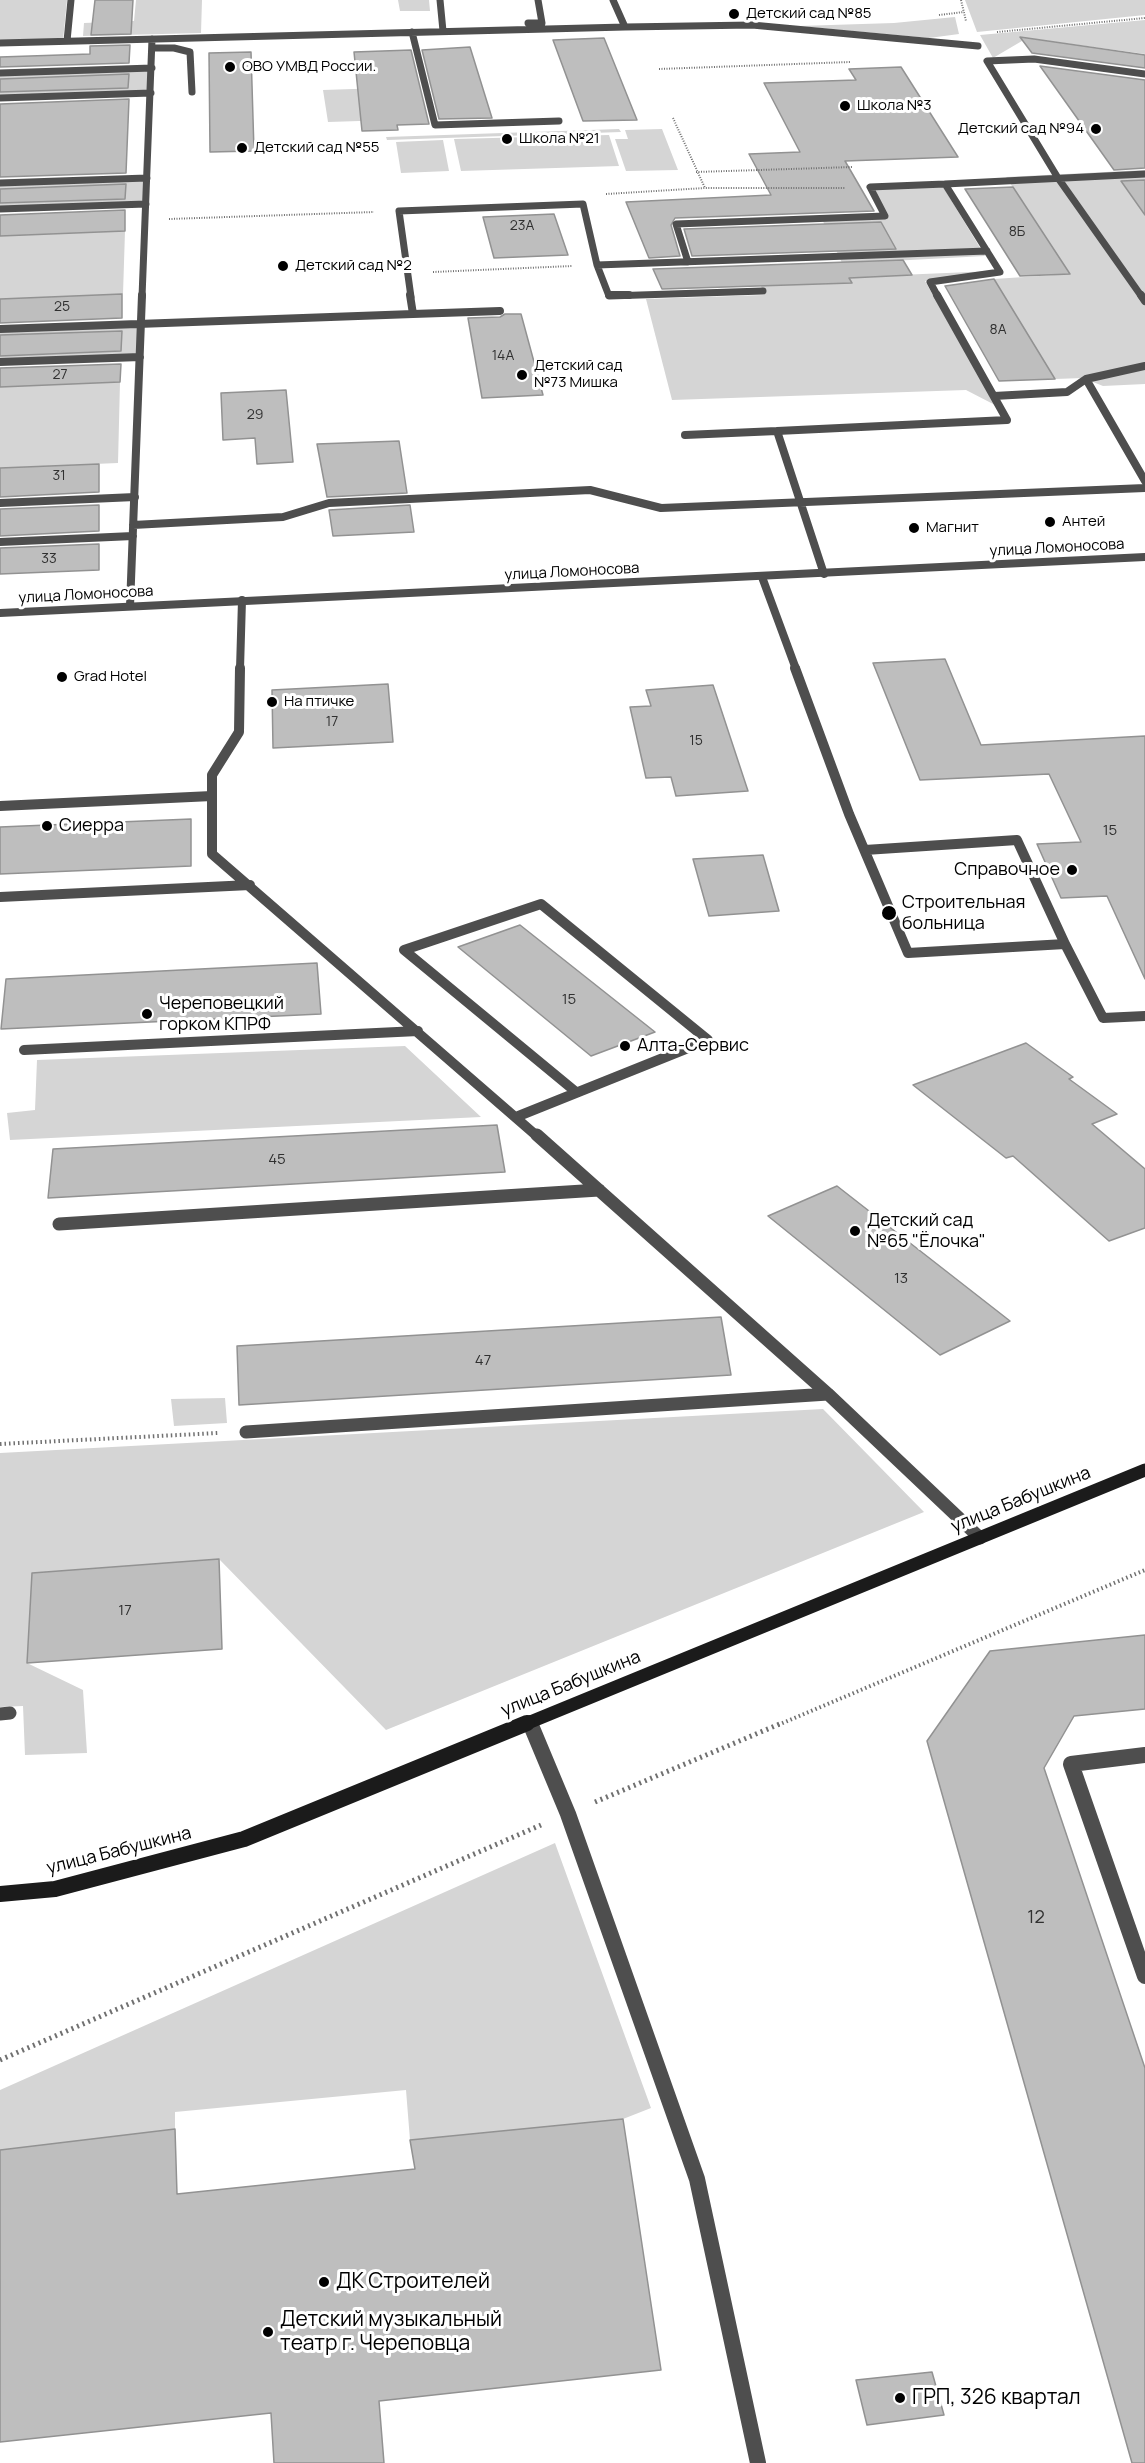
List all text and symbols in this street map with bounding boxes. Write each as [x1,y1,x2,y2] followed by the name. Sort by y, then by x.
[746,5,872,23] place label: Детский сад №85
[727,7,741,21] marker: Детский сад №85
[242,58,376,76] place label: ОВО УМВД России.
[223,60,237,74] marker: ОВО УМВД России.
[857,97,932,115] place label: Школа №3
[838,99,852,113] marker: Школа №3
[958,120,1084,138] place label: Детский сад №94
[1089,122,1103,136] marker: Детский сад №94
[519,130,600,148] place label: Школа №21
[500,132,514,146] marker: Школа №21
[254,139,379,157] place label: Детский сад №55
[235,141,249,155] marker: Детский сад №55
[510,218,534,234] house number: 23А
[1009,224,1025,240] house number: 8Б
[295,257,412,275] place label: Детский сад №2
[276,259,290,273] marker: Детский сад №2
[54,299,70,315] house number: 25
[990,322,1006,338] house number: 8А
[492,348,514,364] house number: 14А
[534,357,623,392] place label: Детский сад №73 Мишка
[52,367,68,383] house number: 27
[515,368,529,382] marker: Детский сад №73 Мишка
[247,407,263,423] house number: 29
[52,468,66,484] house number: 31
[1062,513,1105,531] place label: Антей
[1043,515,1057,529] marker: Антей
[926,519,979,537] place label: Магнит
[907,521,921,535] marker: Магнит
[989,535,1125,561] street label: улица Ломоносова
[41,551,57,567] house number: 33
[504,559,640,585] street label: улица Ломоносова
[18,582,154,608] street label: улица Ломоносова
[74,668,147,686] place label: Grad Hotel
[55,670,69,684] marker: Grad Hotel
[284,693,354,711] place label: На птичке
[265,695,279,709] marker: На птичке
[326,714,338,730] house number: 17
[689,733,703,749] house number: 15
[59,815,124,837] place label: Сиерра
[40,819,54,833] marker: Сиерра
[1103,822,1117,840] house number: 15
[954,859,1060,881] place label: Справочное
[1065,863,1079,877] marker: Справочное
[902,892,1025,934] place label: Строительная больница
[880,904,898,922] marker: Строительная больница
[562,991,576,1009] house number: 15
[159,993,284,1036] place label: Череповецкий горком КПРФ
[140,1007,154,1021] marker: Череповецкий горком КПРФ
[637,1035,749,1057] place label: Алта-Сервис
[618,1039,632,1053] marker: Алта-Сервис
[268,1151,286,1169] house number: 45
[867,1210,986,1252] place label: Детский сад №65 "Ёлочка"
[848,1224,862,1238] marker: Детский сад №65 "Ёлочка"
[894,1270,908,1288] house number: 13
[475,1352,491,1370] house number: 47
[948,1462,1094,1538] street label: улица Бабушкина
[118,1602,132,1620] house number: 17
[498,1646,644,1722] street label: улица Бабушкина
[44,1823,194,1879] street label: улица Бабушкина
[1027,1907,1045,1929] house number: 12
[336,2269,490,2295] place label: ДК Строителей
[317,2275,331,2289] marker: ДК Строителей
[280,2307,502,2357] place label: Детский музыкальный театр г. Череповца
[261,2325,275,2339] marker: Детский музыкальный театр г. Череповца
[912,2385,1081,2411] place label: ГРП, 326 квартал
[893,2391,907,2405] marker: ГРП, 326 квартал

